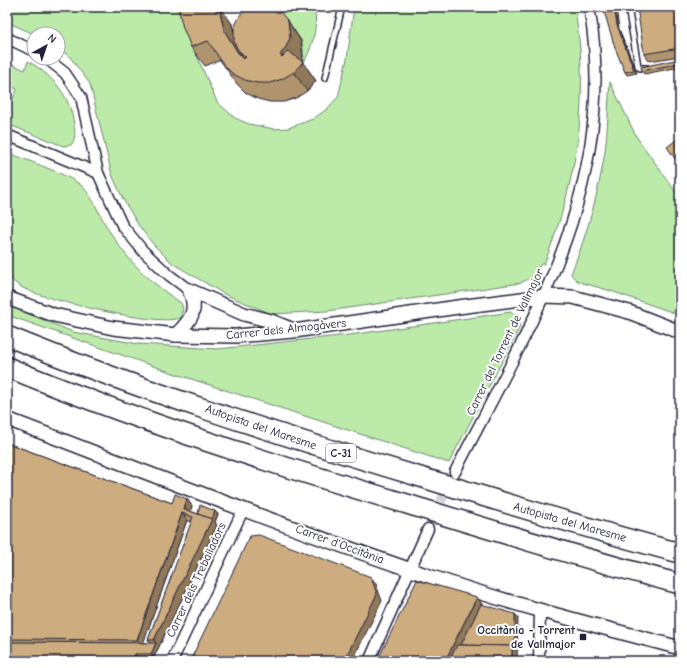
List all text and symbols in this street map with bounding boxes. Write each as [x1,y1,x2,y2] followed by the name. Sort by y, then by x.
[26,26,66,66] north arrow
[45,31,59,46] text: N
[463,266,547,418] street label: Carrer del Torrent de Vallmajor
[225,316,347,342] street label: Carrer dels Almogàvers
[204,401,318,453] street label: Autopista del Maresme
[326,444,356,462] road number: C-31
[512,499,628,545] street label: Autopista del Maresme
[163,520,229,640] street label: Carrer dels Treballadors
[294,521,386,567] street label: Carrer d'Occitània
[477,623,576,651] place label: Occitània - Torrent de Vallmajor
[578,632,588,642] marker: Occitània - Torrent de Vallmajor

